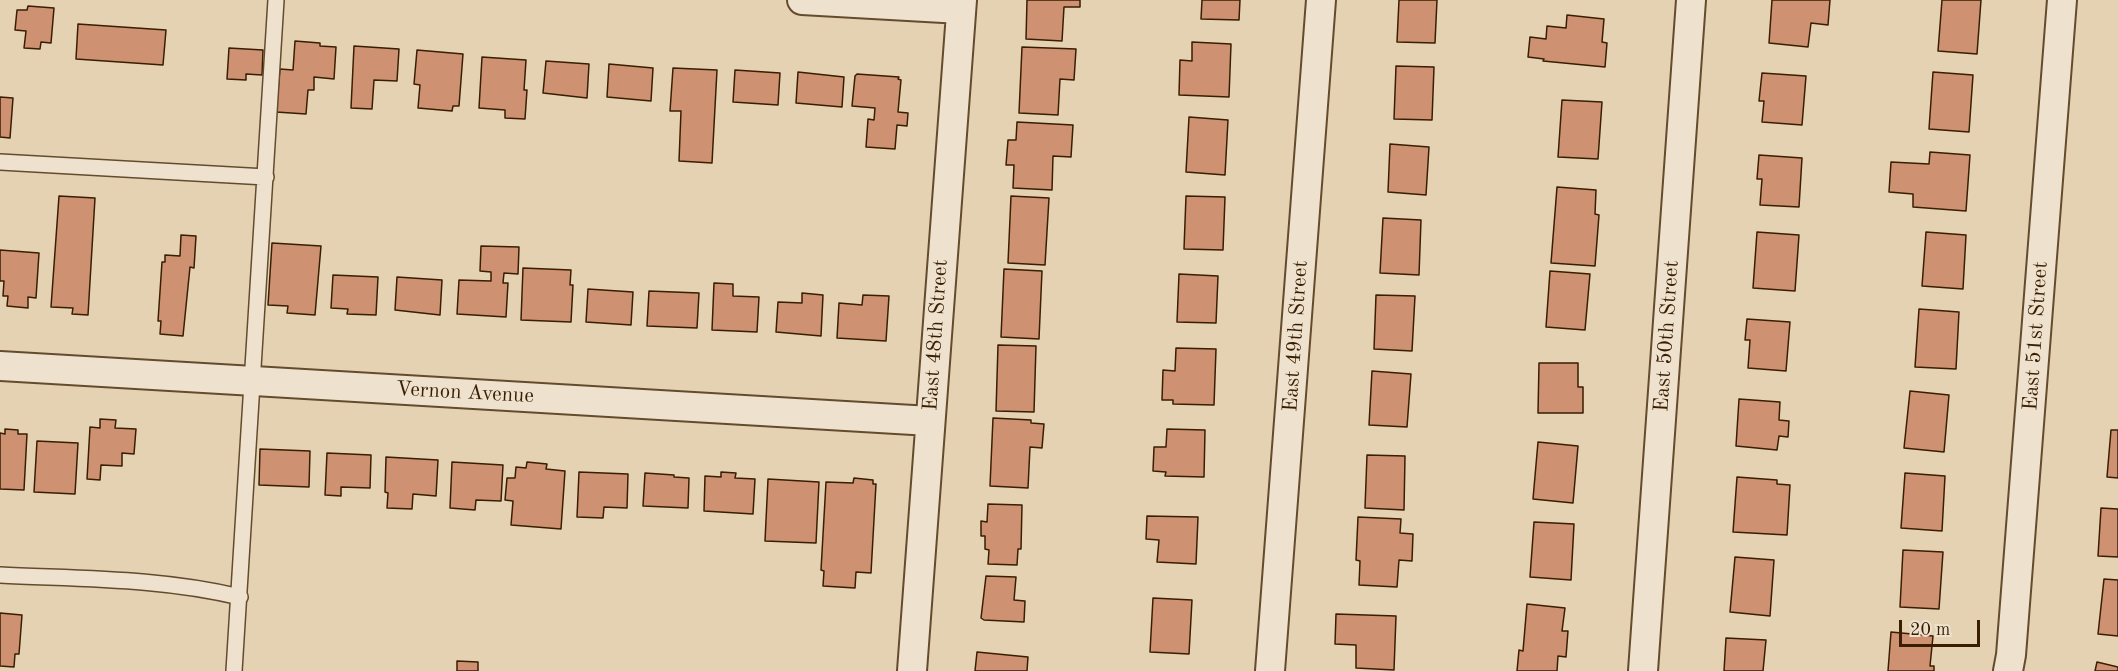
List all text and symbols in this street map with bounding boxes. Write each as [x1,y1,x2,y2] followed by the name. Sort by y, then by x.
[918,258,954,412] street label: East 48th Street
[1278,259,1314,413] street label: East 49th Street
[1649,259,1685,413] street label: East 50th Street
[2018,261,2054,411] street label: East 51st Street
[395,377,535,409] street label: Vernon Avenue
[1902,608,1983,646] scale bar
[1910,621,1950,639] text: 20 m

